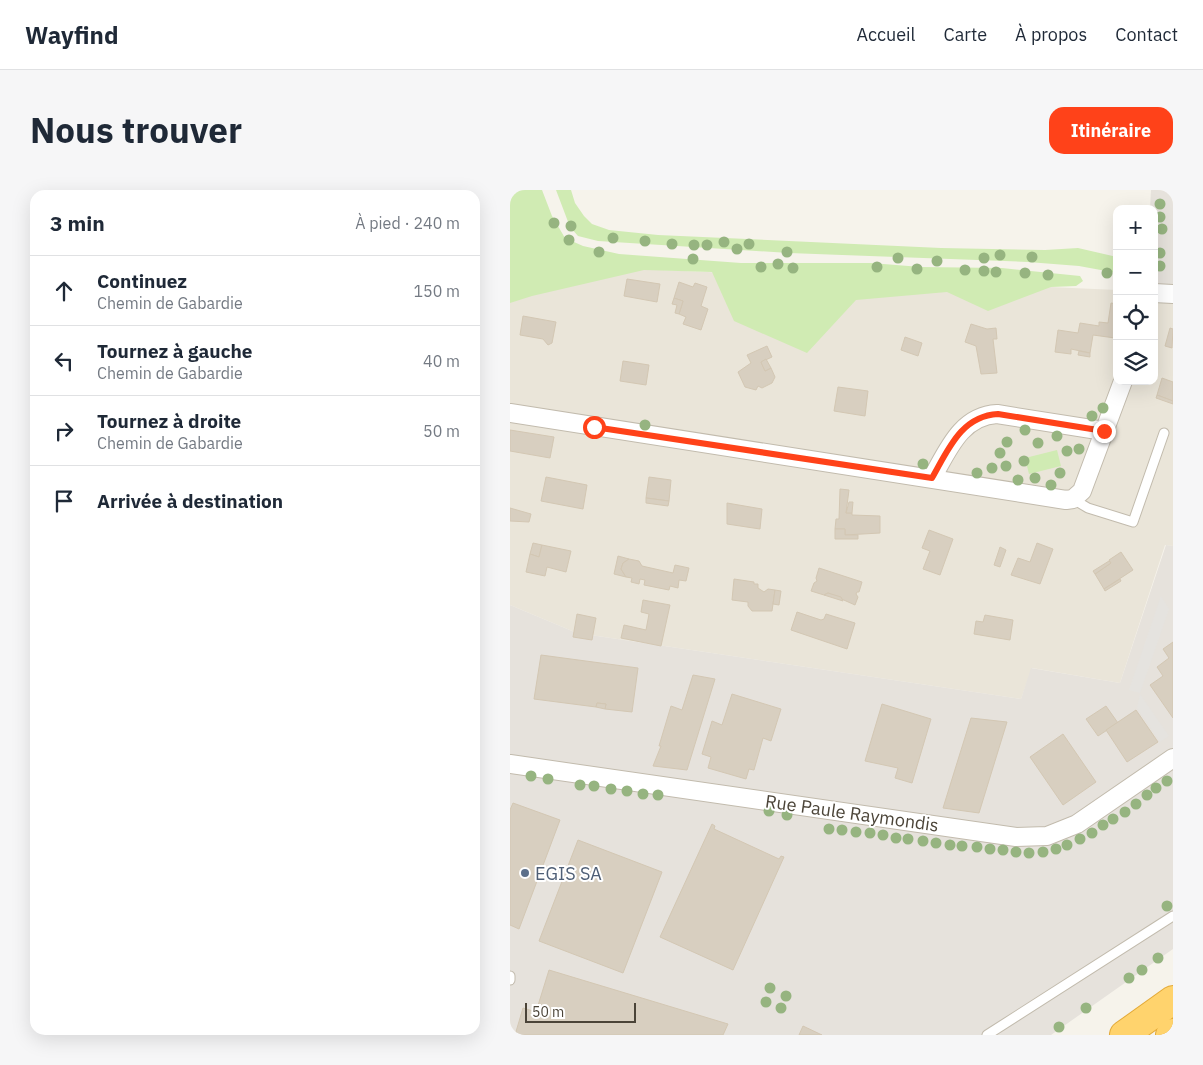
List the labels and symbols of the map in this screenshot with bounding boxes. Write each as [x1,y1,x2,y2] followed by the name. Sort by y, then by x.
[583,416,606,439] route start
[1093,420,1116,443] route end
[764,789,940,837] street label: Rue Paule Raymondis
[535,862,602,885] place label: EGIS SA
[519,867,531,879] marker: EGIS SA
[525,1000,636,1023] scale bar

